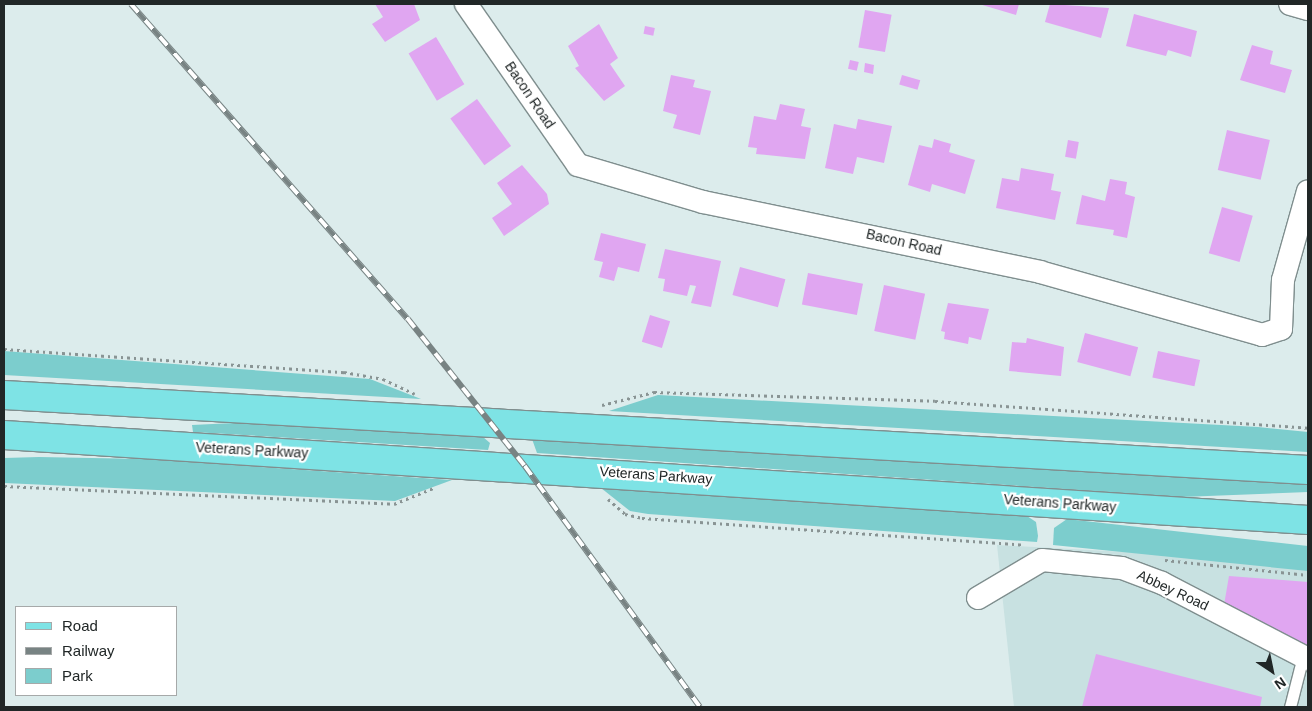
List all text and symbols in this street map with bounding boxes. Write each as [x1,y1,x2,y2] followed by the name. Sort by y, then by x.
[501,58,559,132] street label: Bacon Road
[865,225,943,259] street label: Bacon Road
[195,439,309,461] street label: Veterans Parkway
[599,463,713,487] street label: Veterans Parkway
[1003,491,1117,515] street label: Veterans Parkway
[1135,566,1211,614] street label: Abbey Road
[15,606,178,696] legend
[62,617,98,634] text: Road
[62,642,115,659] text: Railway
[1247,646,1297,696] north arrow
[62,667,93,684] text: Park
[1272,674,1289,693] text: N

